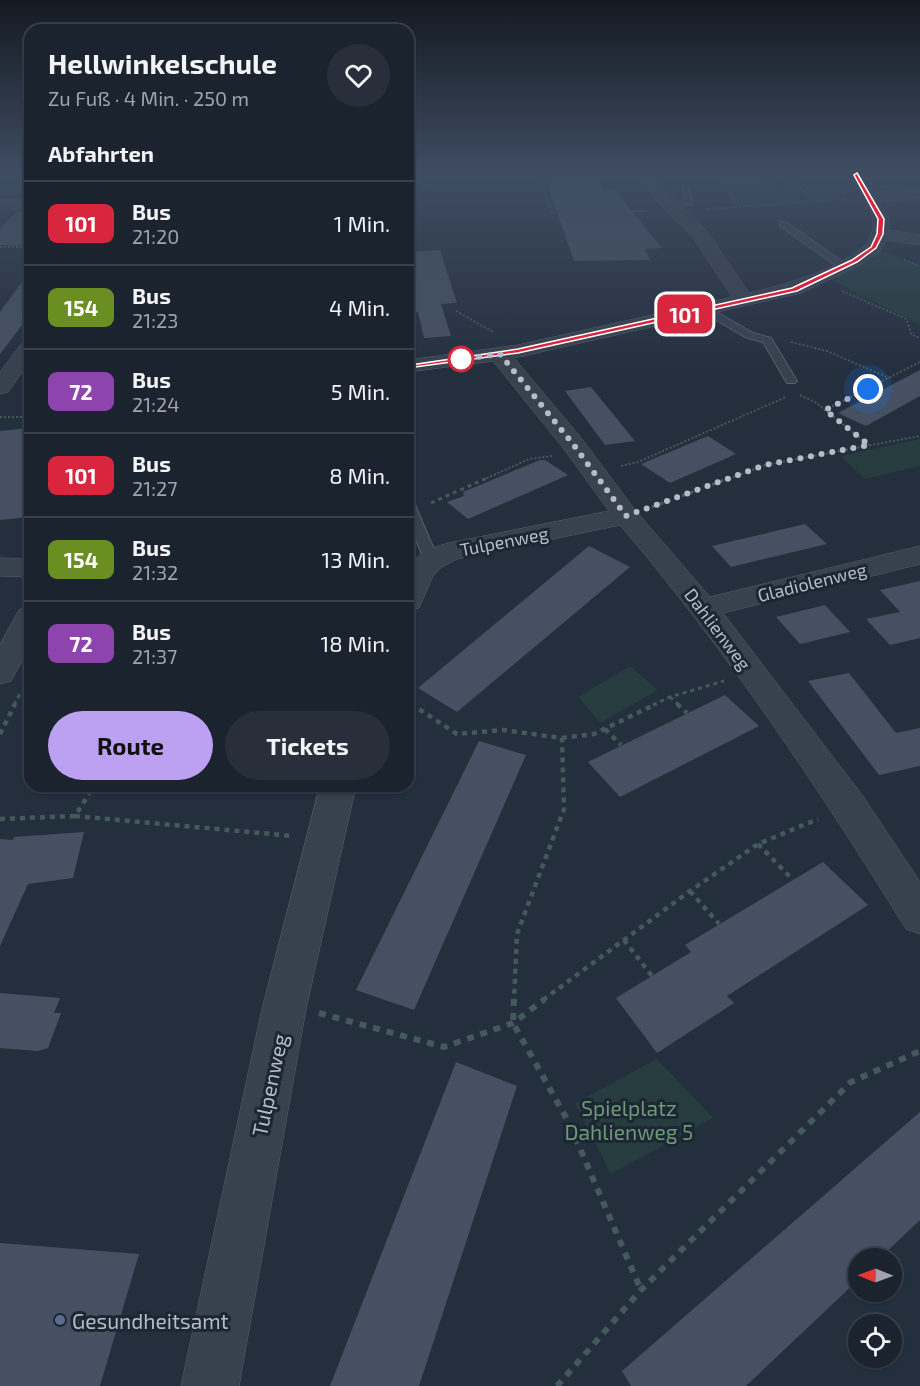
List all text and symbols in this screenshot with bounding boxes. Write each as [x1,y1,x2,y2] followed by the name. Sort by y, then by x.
[327,44,390,107] button: heart
[48,46,277,80] text: Hellwinkelschule
[48,86,249,110] text: Zu Fuß · 4 Min. · 250 m
[48,140,154,166] text: Abfahrten
[132,198,171,224] text: Bus
[334,210,390,236] text: 1 Min.
[65,211,97,236] text: 101
[132,224,179,248] text: 21:20
[132,282,171,308] text: Bus
[329,294,390,320] text: 4 Min.
[650,294,720,334] line badge: 101
[64,295,98,320] text: 154
[669,302,701,327] text: 101
[132,308,178,332] text: 21:23
[448,346,474,372] unlabelled marker
[132,366,171,392] text: Bus
[853,374,883,404] your location
[331,378,390,404] text: 5 Min.
[69,379,93,404] text: 72
[132,392,179,416] text: 21:24
[132,450,171,476] text: Bus
[329,462,390,488] text: 8 Min.
[65,463,97,488] text: 101
[132,476,177,500] text: 21:27
[458,522,550,560] street label: Tulpenweg
[132,534,171,560] text: Bus
[322,546,390,572] text: 13 Min.
[64,547,98,572] text: 154
[755,558,869,606] street label: Gladiolenweg
[132,560,178,584] text: 21:32
[680,584,756,674] street label: Dahlienweg
[132,618,171,644] text: Bus
[320,630,390,656] text: 18 Min.
[69,631,93,656] text: 72
[132,644,177,668] text: 21:37
[48,711,213,780] button: Route
[225,711,390,780] button: Tickets
[246,1031,292,1139] street label: Tulpenweg
[565,1095,693,1144] park label: Spielplatz Dahlienweg 5
[848,1248,902,1302] north arrow
[848,1248,902,1368] map controls
[72,1308,229,1333] place label: Gesundheitsamt
[53,1313,67,1327] marker: Gesundheitsamt
[848,1314,902,1368] button: locate

